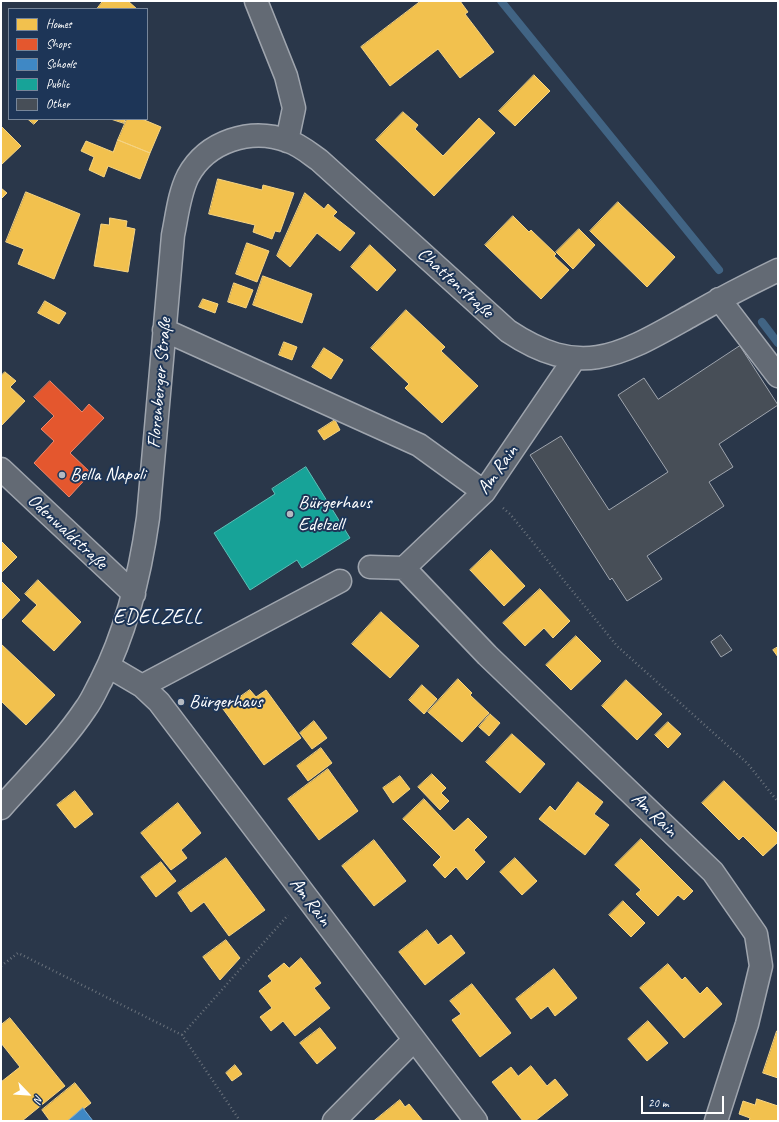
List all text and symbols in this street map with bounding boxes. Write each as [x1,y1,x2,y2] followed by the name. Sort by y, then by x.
[8,8,148,120] legend
[46,16,72,32] text: Homes
[46,36,71,52] text: Shops
[46,56,76,72] text: Schools
[46,76,70,92] text: Public
[46,96,70,112] text: Other
[412,243,498,323] street label: Chattenstraße
[143,317,177,449] street label: Florenberger Straße
[473,441,523,499] street label: Am Rain
[70,464,145,486] place label: Bella Napoli
[57,470,67,480] marker: Bella Napoli
[22,489,112,575] street label: Odenwaldstraße
[298,492,371,536] place label: Bürgerhaus Edelzell
[285,509,295,519] marker: Bürgerhaus Edelzell
[113,604,203,630] district label: EDELZELL
[189,691,262,713] place label: Bürgerhaus
[176,697,186,707] marker: Bürgerhaus
[626,788,682,842] street label: Am Rain
[284,873,336,931] street label: Am Rain
[8,1074,48,1114] north arrow
[643,1088,726,1114] scale bar
[31,1093,47,1105] text: N
[648,1095,668,1111] text: 20 m

